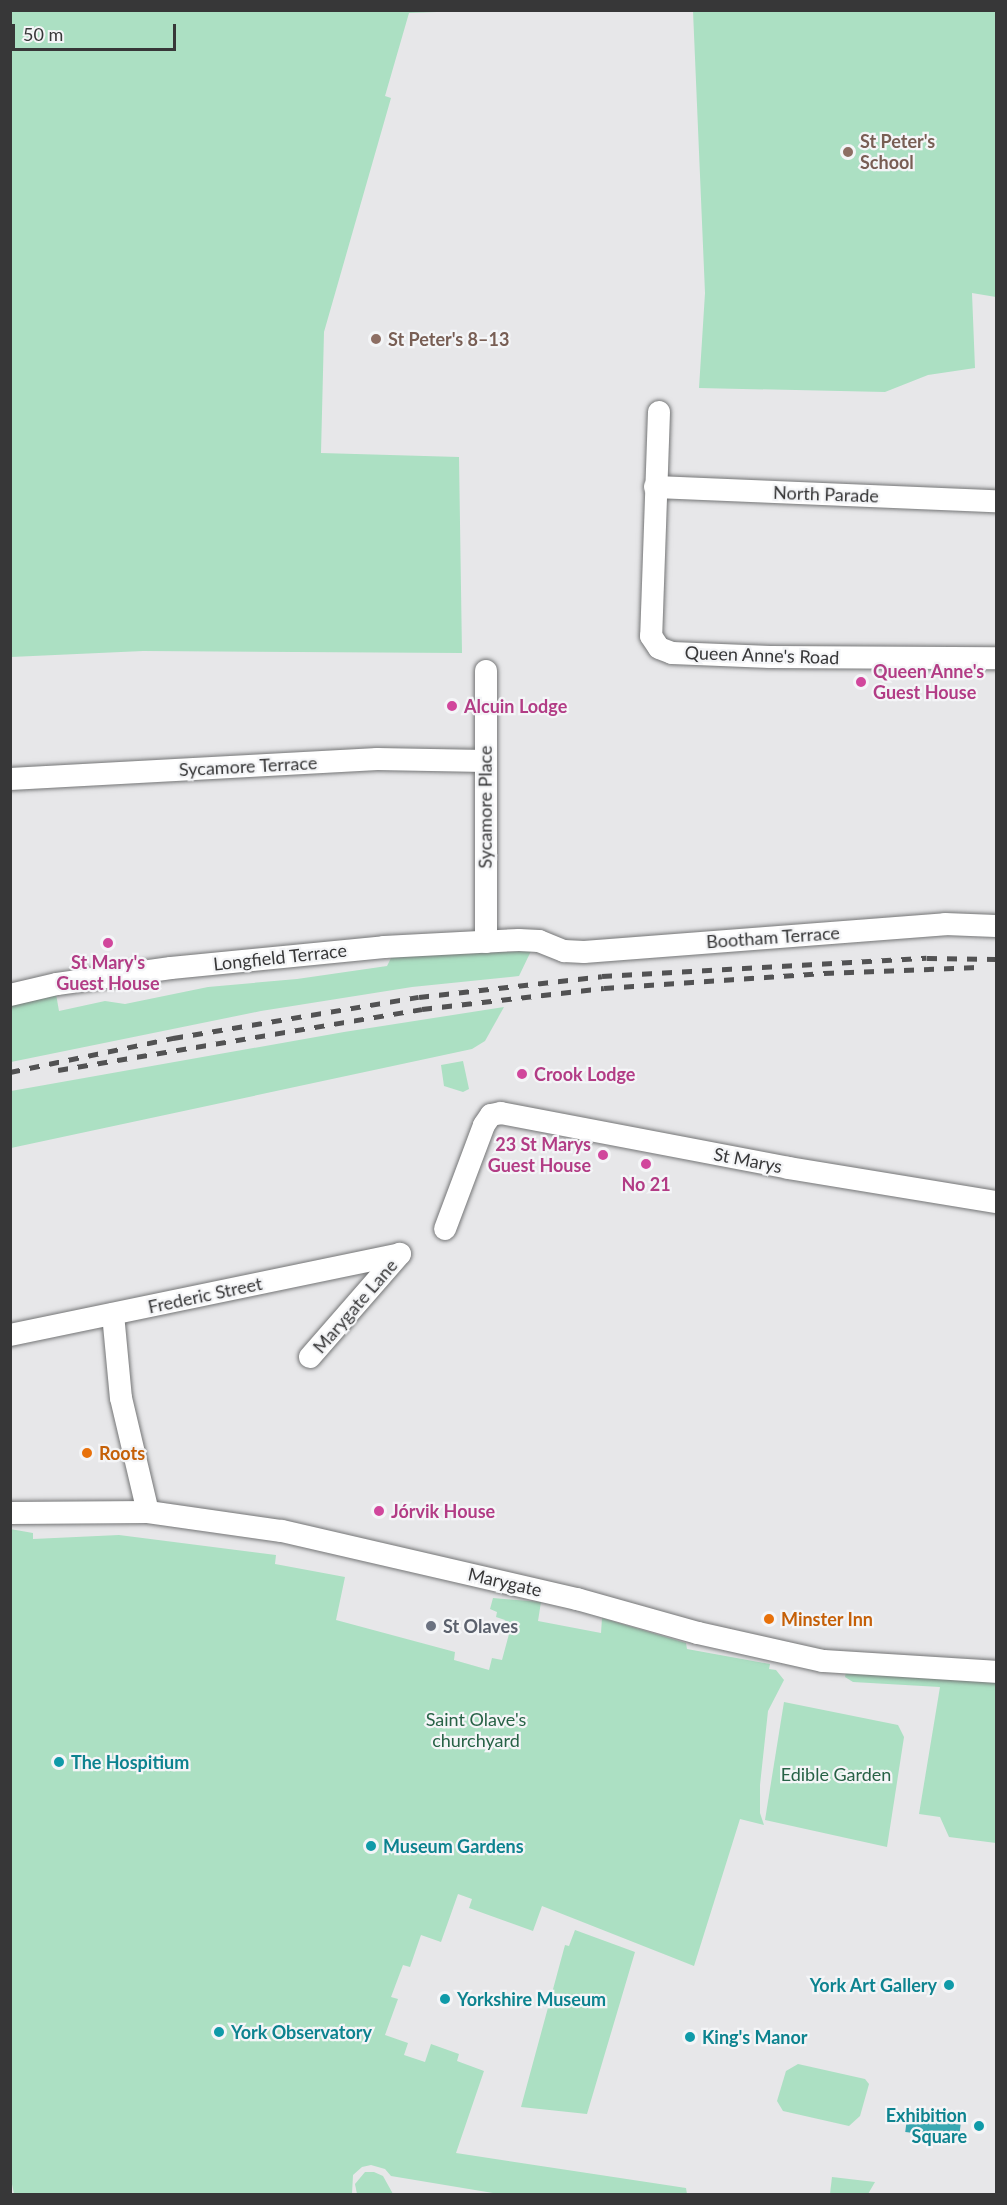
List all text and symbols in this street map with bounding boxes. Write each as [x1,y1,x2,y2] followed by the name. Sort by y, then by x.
[15,12,178,50] scale bar
[23,23,63,45] text: 50 m
[860,131,935,174] place label: St Peter's School
[841,145,855,159] marker: St Peter's School
[388,328,509,350] place label: St Peter's 8–13
[369,332,383,346] marker: St Peter's 8–13
[773,481,879,507] street label: North Parade
[684,641,840,669] street label: Queen Anne's Road
[873,661,985,704] place label: Queen Anne's Guest House
[854,675,868,689] marker: Queen Anne's Guest House
[464,695,567,717] place label: Alcuin Lodge
[445,699,459,713] marker: Alcuin Lodge
[474,745,496,869] street label: Sycamore Place
[178,752,318,780] street label: Sycamore Terrace
[705,922,841,952] street label: Bootham Terrace
[101,936,115,950] marker: St Mary's Guest House
[212,939,348,975] street label: Longfield Terrace
[56,952,160,994] place label: St Mary's Guest House
[534,1063,635,1085] place label: Crook Lodge
[515,1067,529,1081] marker: Crook Lodge
[488,1134,591,1176] place label: 23 St Marys Guest House
[712,1143,784,1177] street label: St Marys
[596,1148,610,1162] marker: 23 St Marys Guest House
[639,1157,653,1171] marker: No 21
[621,1173,671,1195] place label: No 21
[308,1255,402,1357] street label: Marygate Lane
[146,1272,264,1318] street label: Frederic Street
[99,1442,145,1464] place label: Roots
[80,1446,94,1460] marker: Roots
[391,1500,495,1522] place label: Jórvik House
[372,1504,386,1518] marker: Jórvik House
[466,1563,544,1601] street label: Marygate
[781,1608,873,1630] place label: Minster Inn
[762,1612,776,1626] marker: Minster Inn
[443,1615,518,1637] place label: St Olaves
[424,1619,438,1633] marker: St Olaves
[426,1709,526,1752] park label: Saint Olave's churchyard
[71,1751,189,1773] place label: The Hospitium
[52,1755,66,1769] marker: The Hospitium
[781,1763,891,1785] park label: Edible Garden
[383,1835,524,1857] place label: Museum Gardens
[364,1839,378,1853] marker: Museum Gardens
[809,1974,937,1996] place label: York Art Gallery
[942,1978,956,1992] marker: York Art Gallery
[457,1988,606,2010] place label: Yorkshire Museum
[438,1992,452,2006] marker: Yorkshire Museum
[231,2021,372,2043] place label: York Observatory
[212,2025,226,2039] marker: York Observatory
[702,2026,808,2048] place label: King's Manor
[683,2030,697,2044] marker: King's Manor
[886,2105,967,2148] place label: Exhibition Square
[972,2119,986,2133] marker: Exhibition Square

